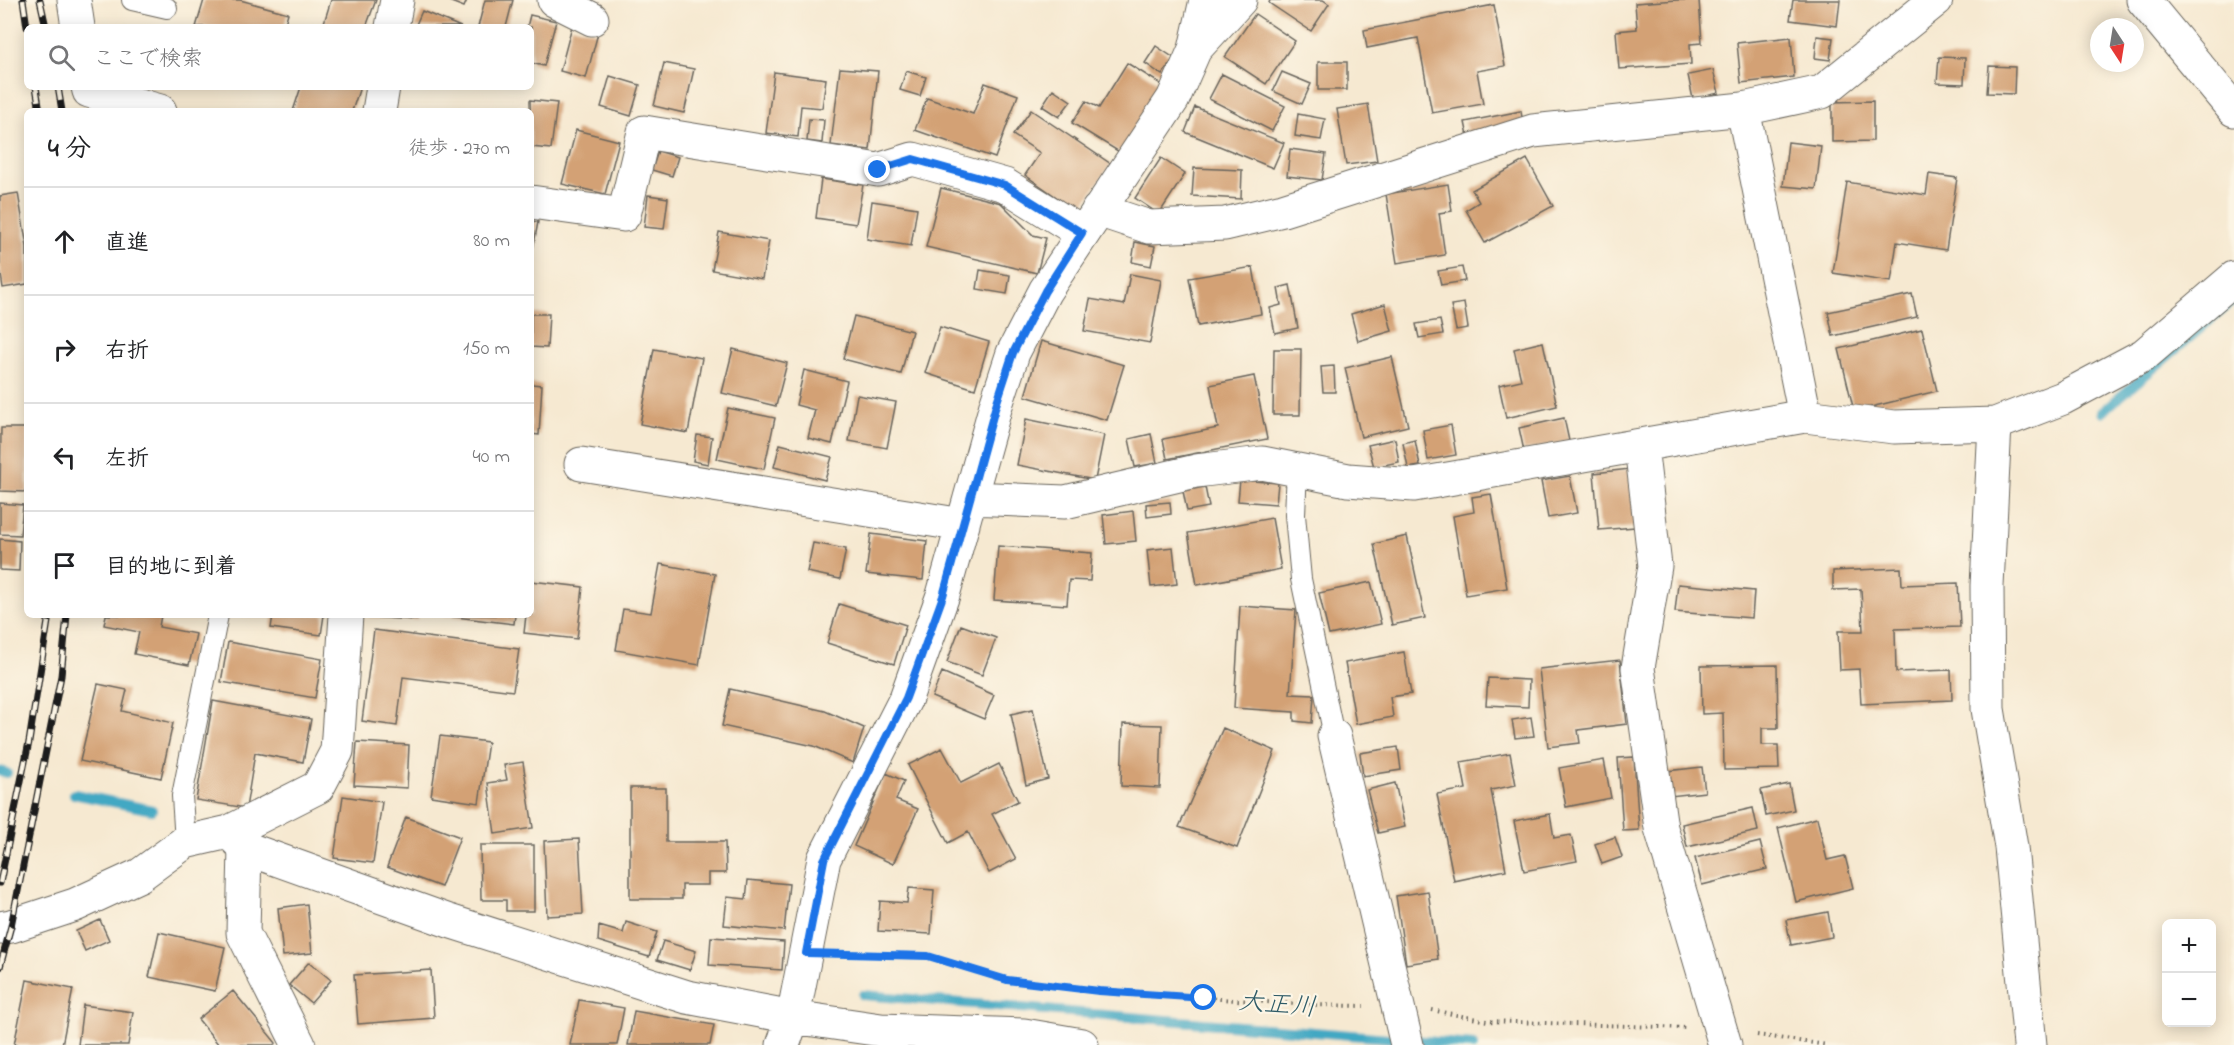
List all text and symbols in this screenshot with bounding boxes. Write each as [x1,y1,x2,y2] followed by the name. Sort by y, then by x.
[2090,18,2144,72] north arrow
[24,24,534,90] search box
[45,41,78,74] icon: search
[93,44,203,76] text: ここで検索
[48,131,91,169] text: 4 分
[408,135,510,164] text: 徒歩 · 270 m
[864,156,890,182] route end
[48,225,81,258] icon: ahead
[473,227,510,256] text: 80 m
[105,228,149,260] text: 直進
[48,333,81,366] icon: right
[463,335,510,364] text: 150 m
[105,336,149,368] text: 右折
[48,441,81,474] icon: left
[473,443,510,472] text: 40 m
[105,444,149,476] text: 左折
[48,549,81,582] icon: arrive
[105,552,237,584] text: 目的地に到着
[2162,919,2216,1027] map controls
[2162,919,2216,973] button: +
[2162,973,2216,1027] button: −
[1190,984,1216,1010] route start
[1236,984,1318,1028] water label: 大正川

